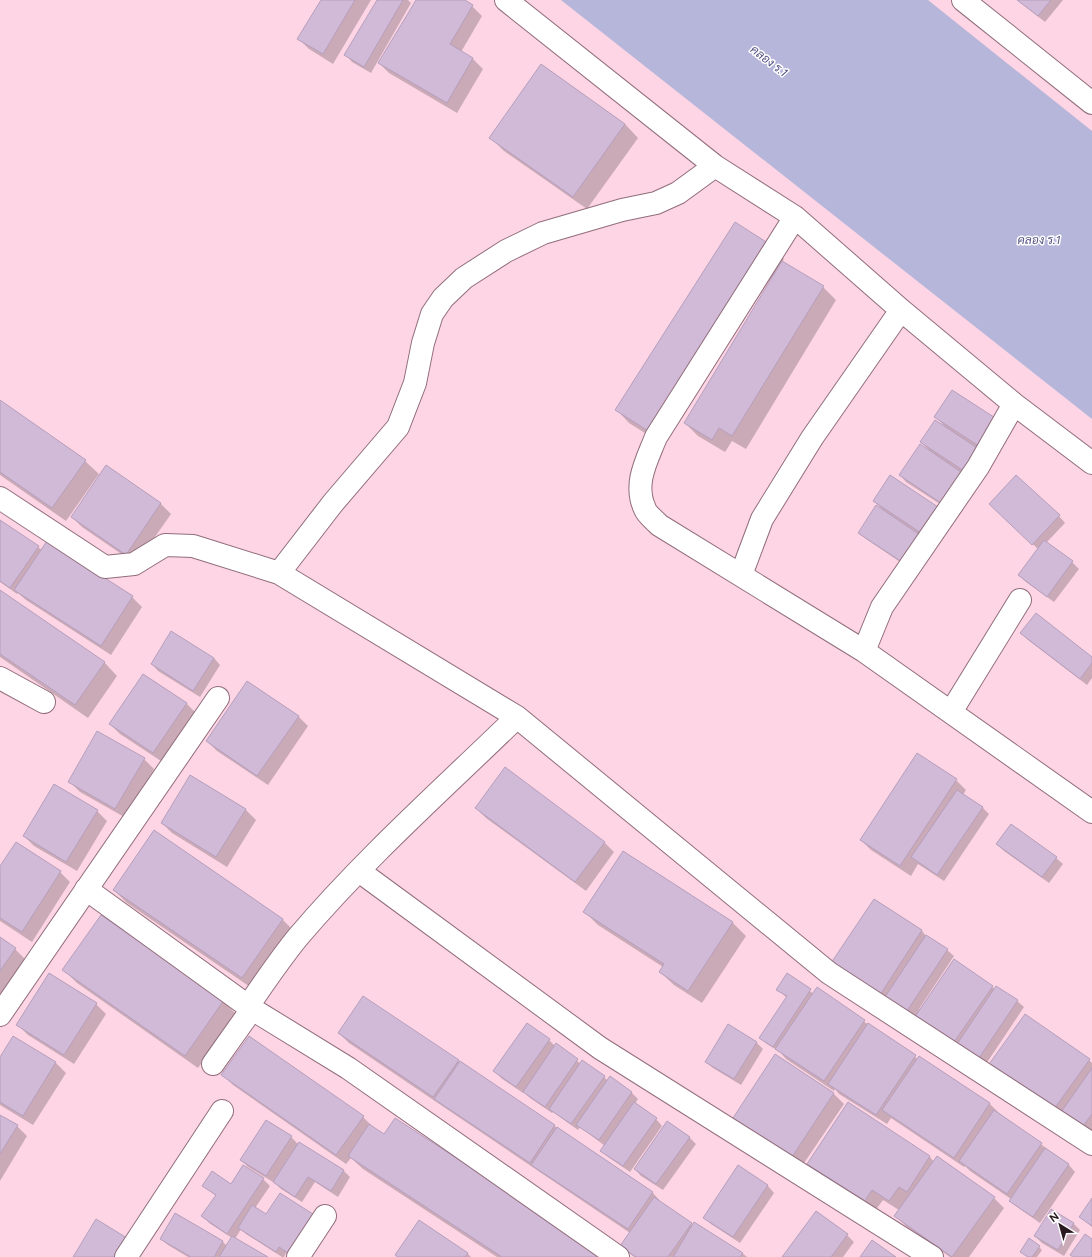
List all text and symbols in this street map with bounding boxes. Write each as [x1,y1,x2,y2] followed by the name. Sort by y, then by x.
[748,42,790,80] water label: คลอง ร.1
[1018,233,1060,247] water label: คลอง ร.1
[1040,1205,1080,1245] north arrow
[1047,1210,1062,1225] text: N

